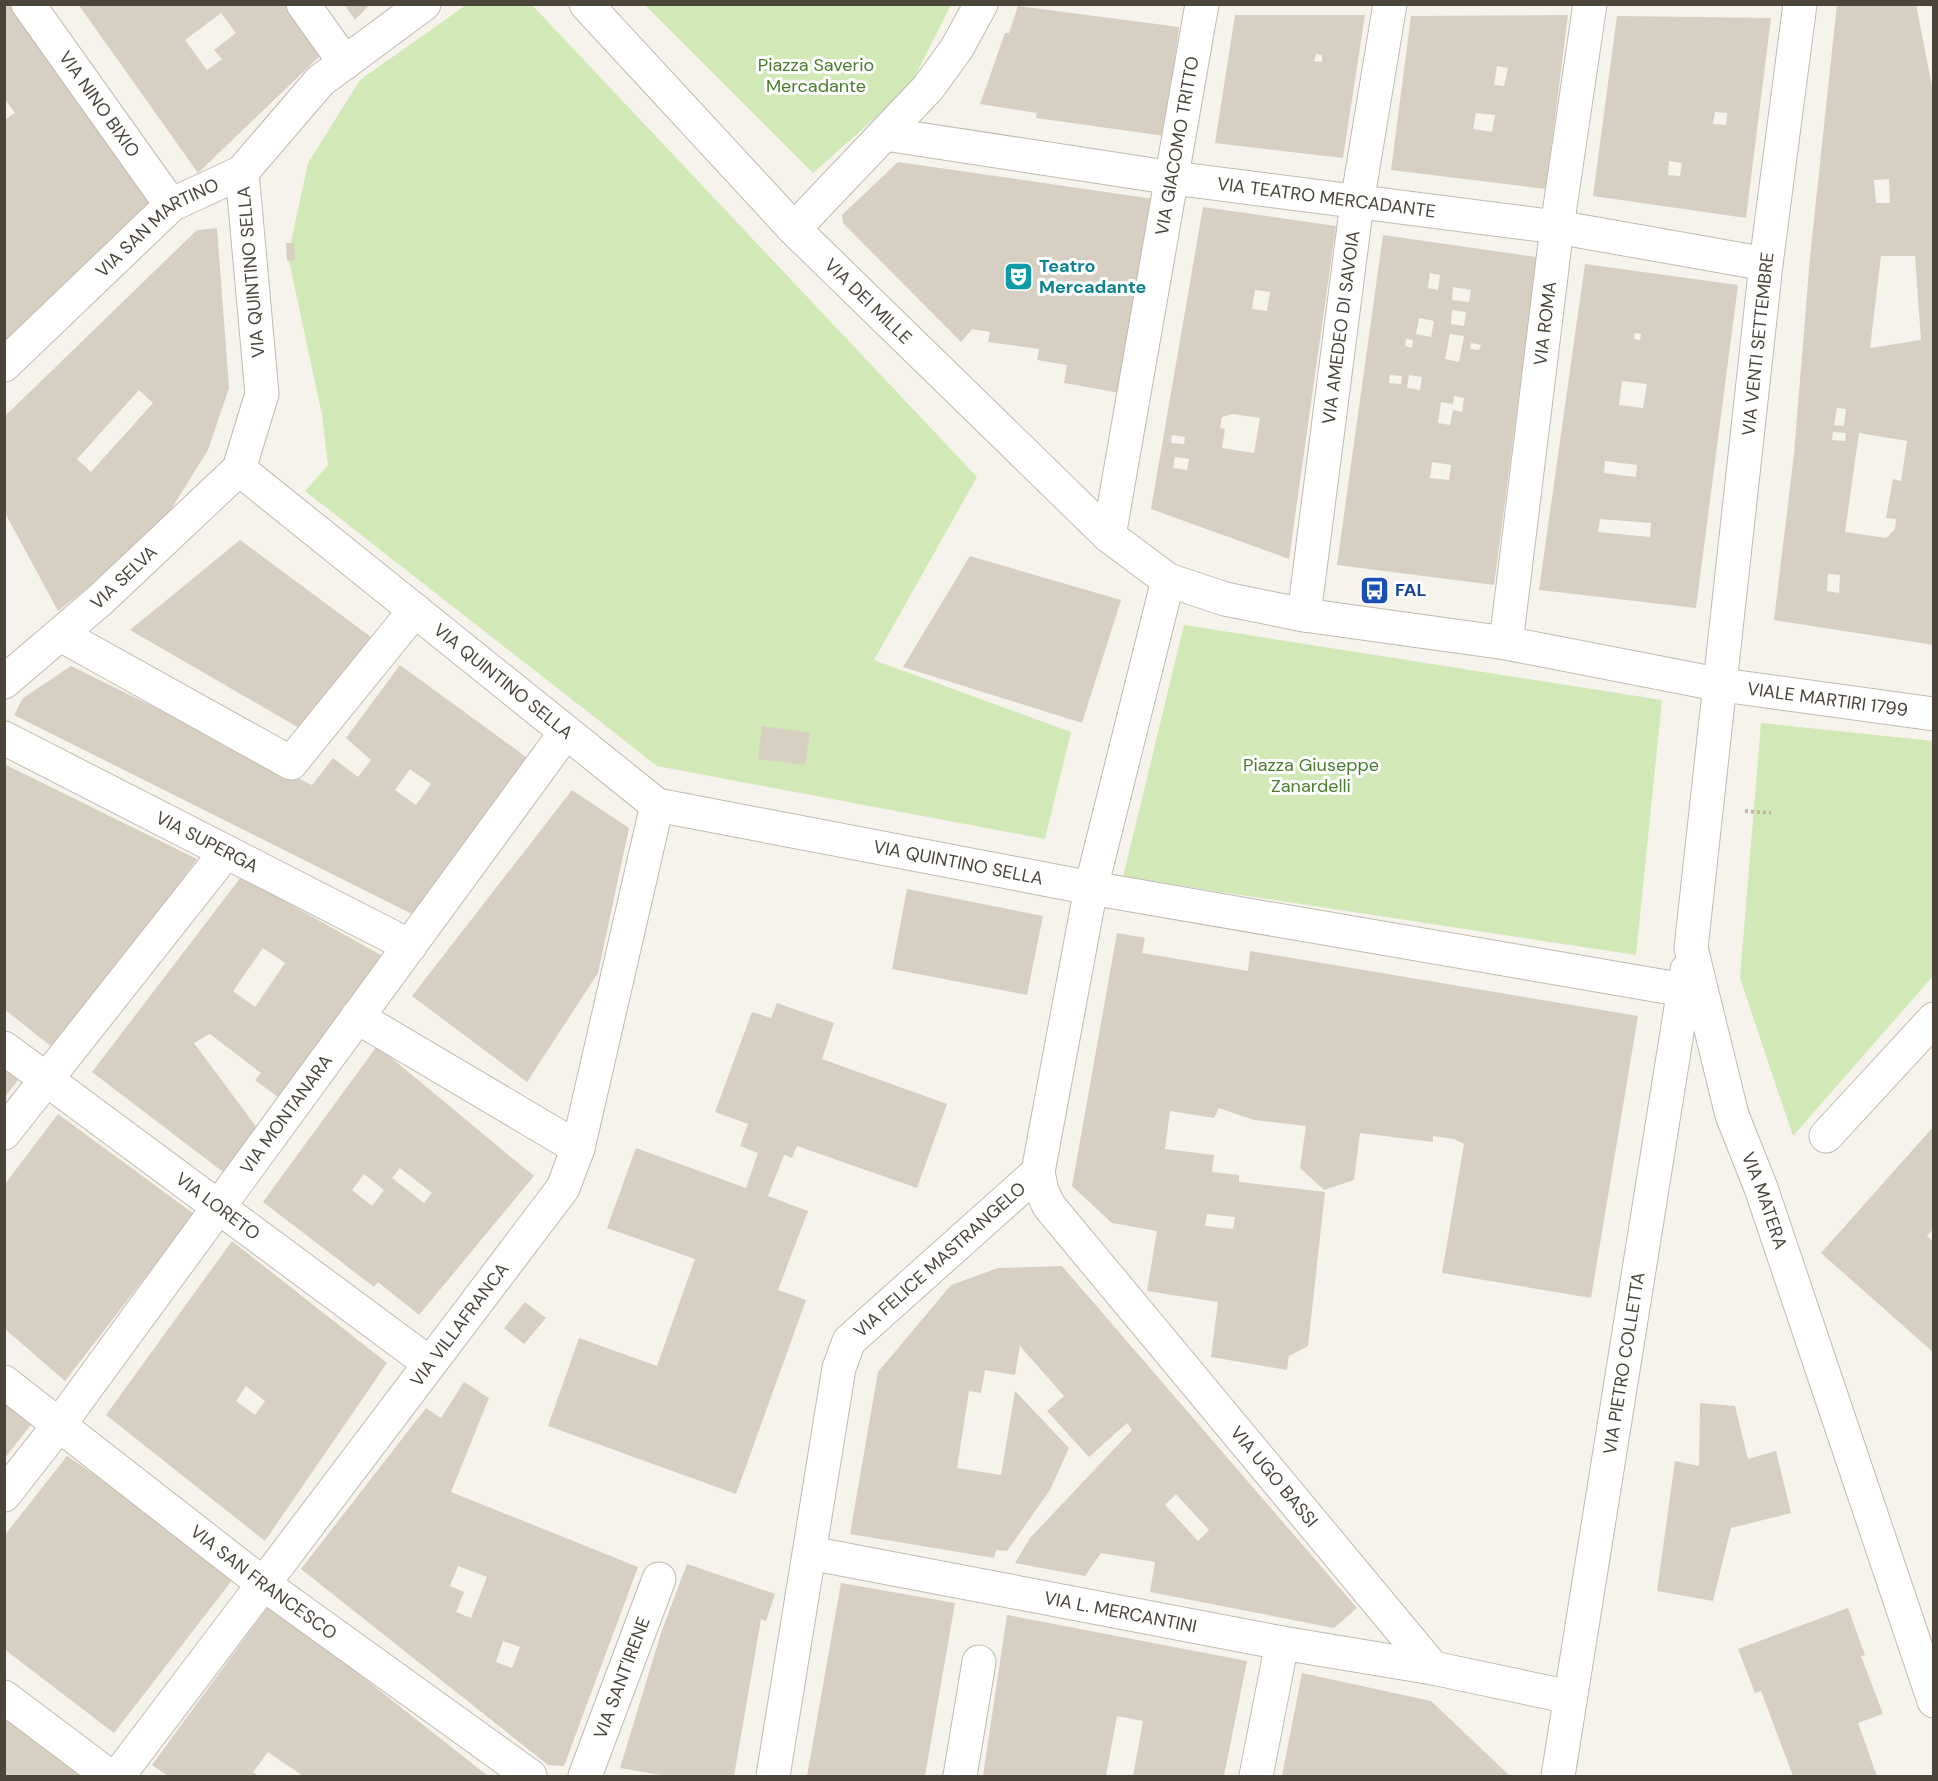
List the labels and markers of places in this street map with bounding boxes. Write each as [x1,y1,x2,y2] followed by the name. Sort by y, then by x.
[1039,254,1146,299] place label: Teatro Mercadante
[1002,260,1034,292] theatre icon: Teatro Mercadante
[1358,574,1390,606] bus stop icon: FAL
[1395,578,1426,602] place label: FAL

